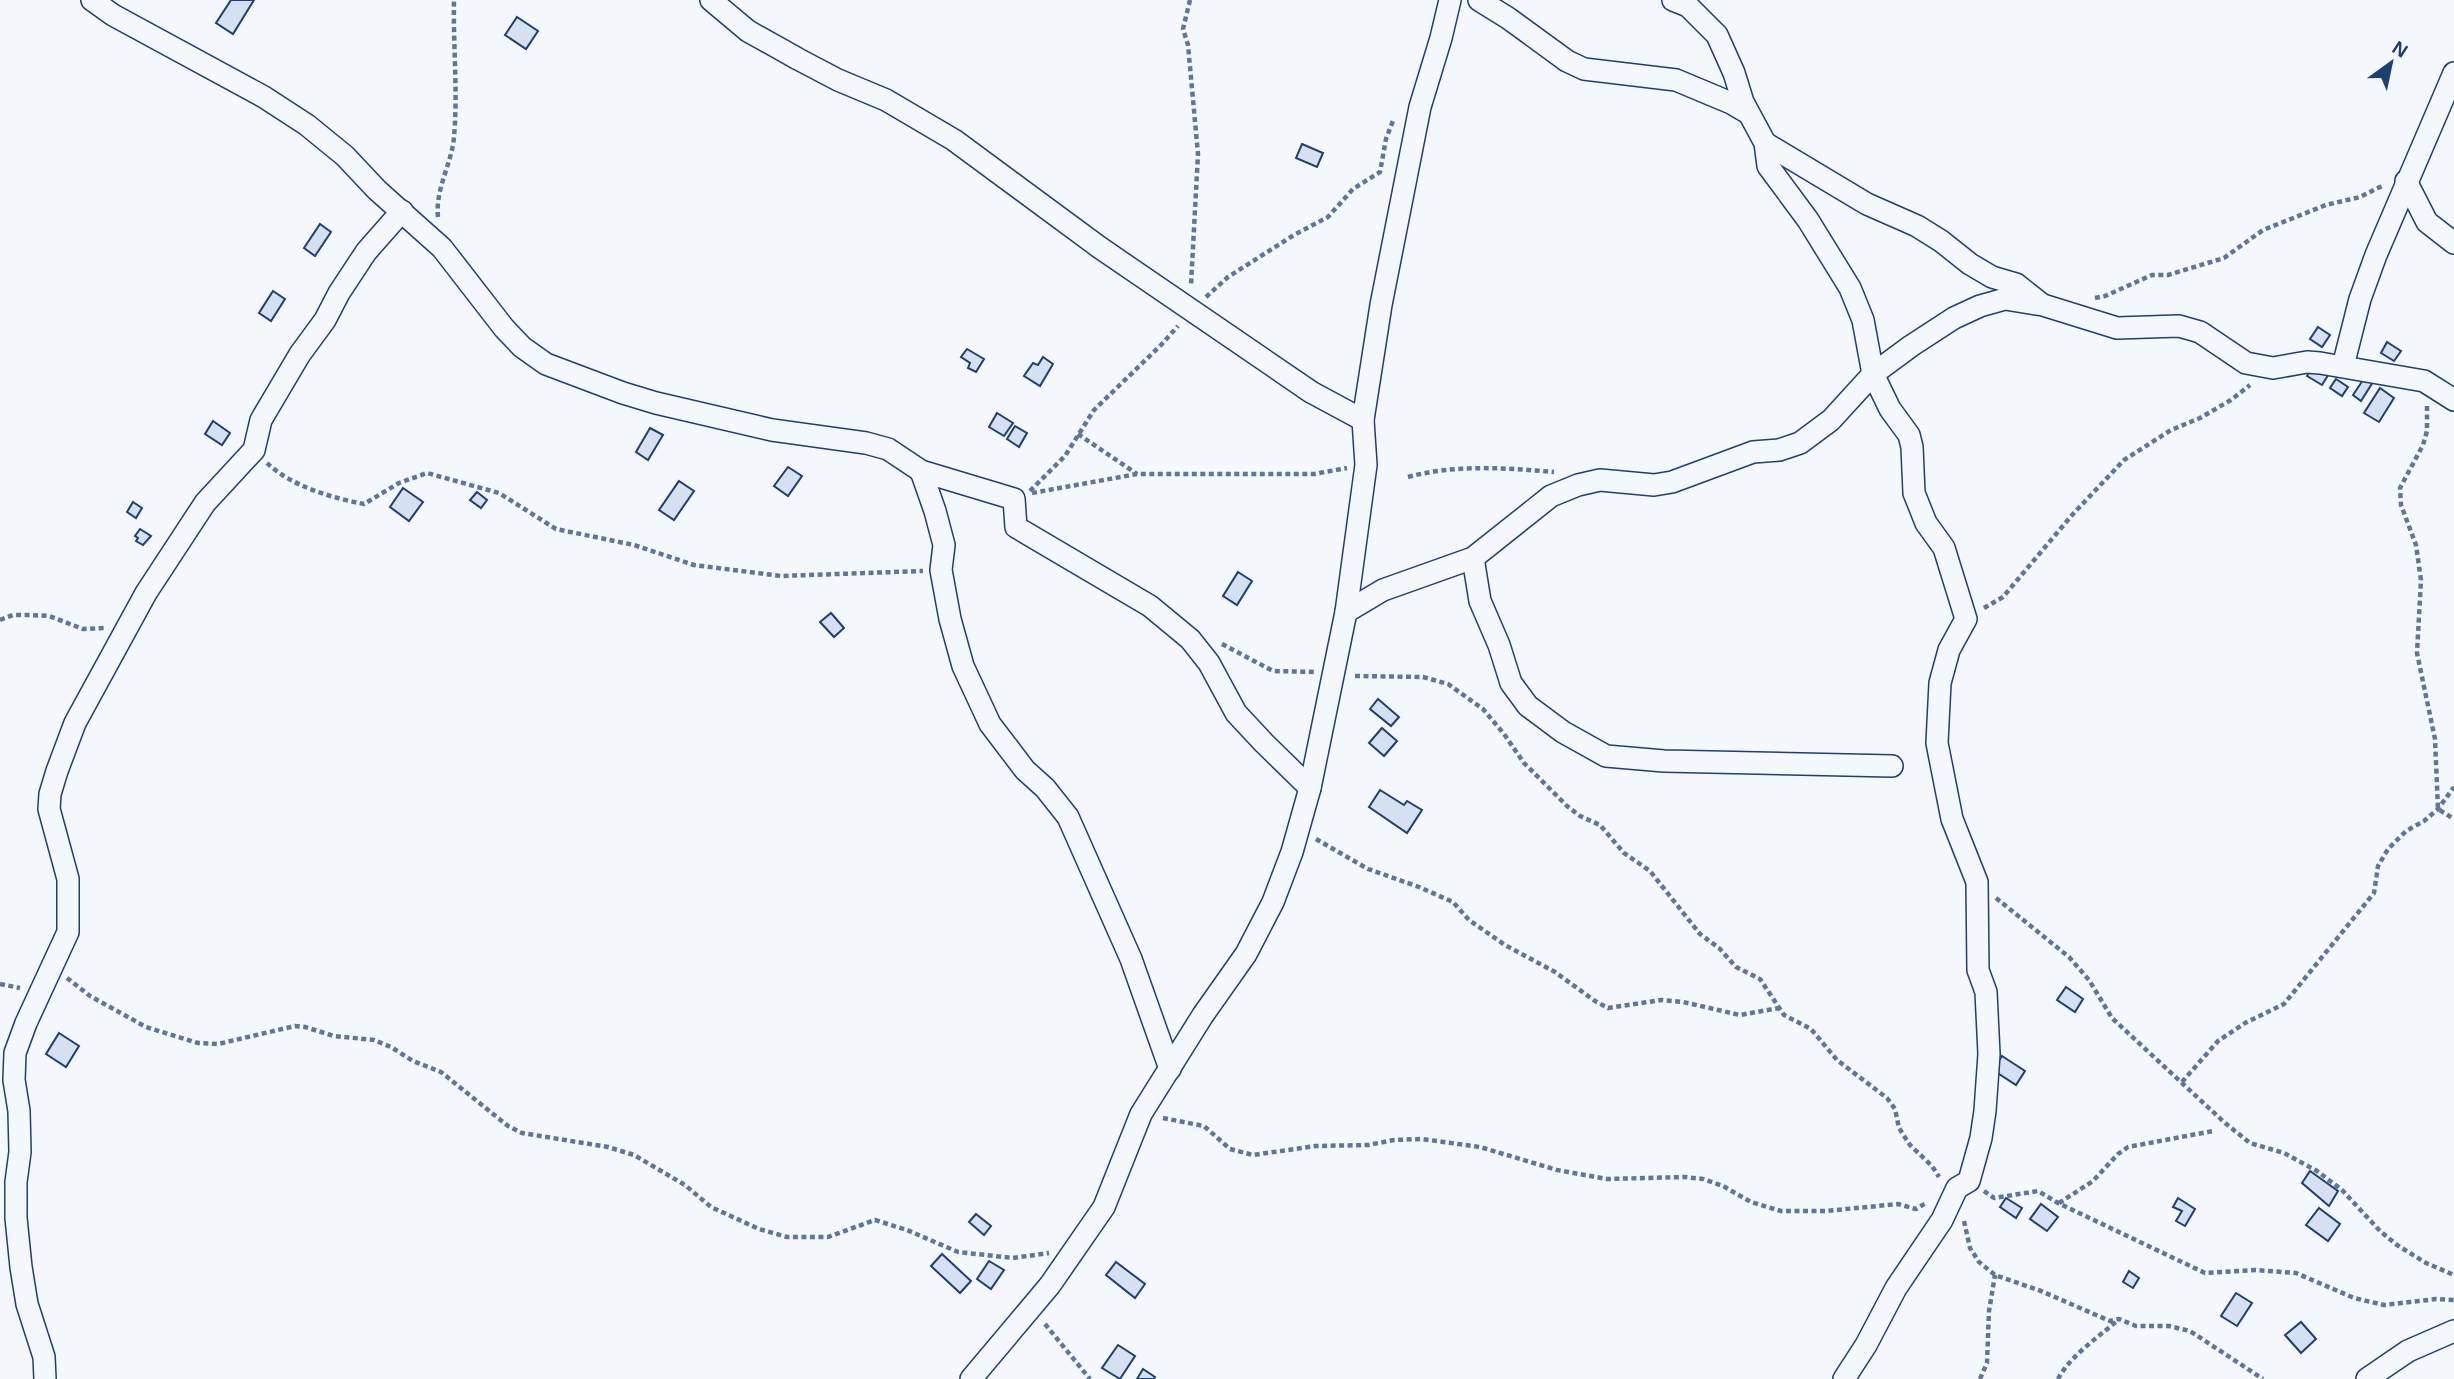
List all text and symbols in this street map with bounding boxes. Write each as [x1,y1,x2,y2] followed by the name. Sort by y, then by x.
[2356,28,2426,98] north arrow
[2389,37,2411,62] text: N

